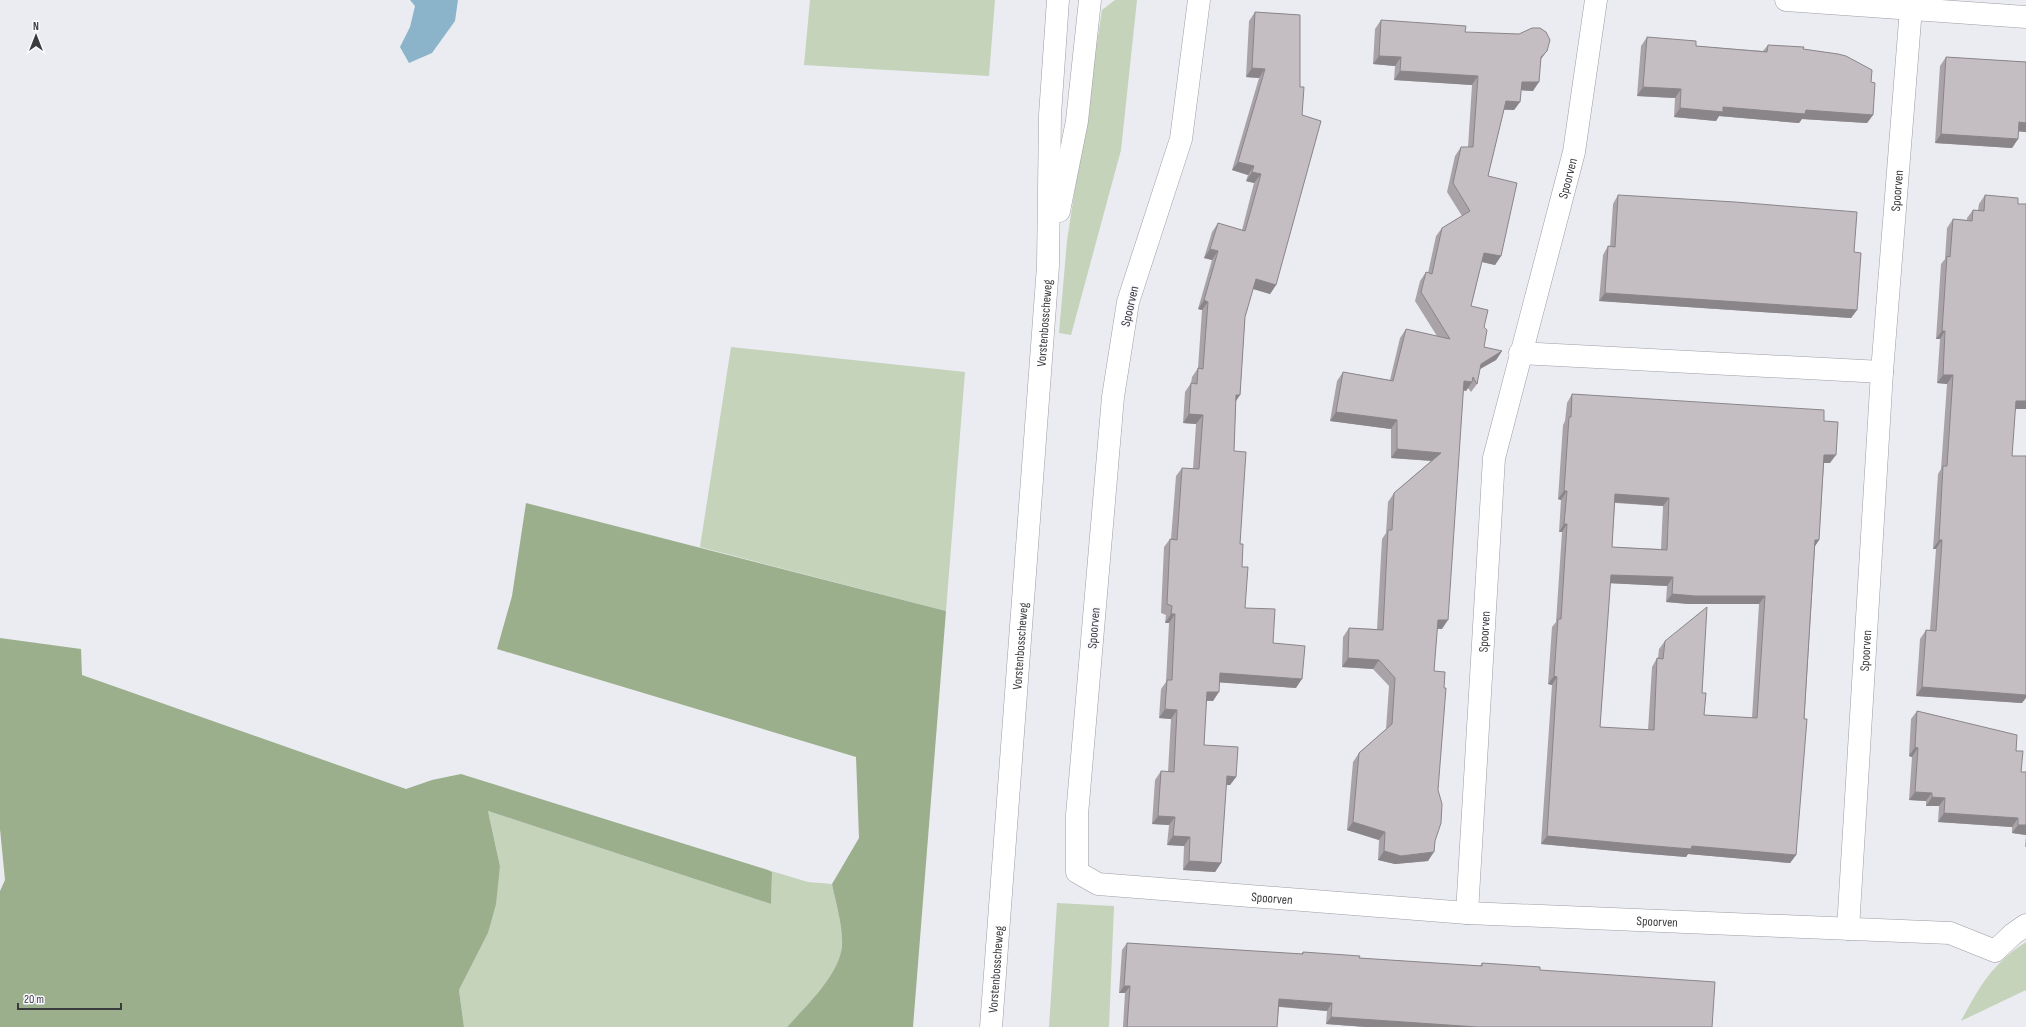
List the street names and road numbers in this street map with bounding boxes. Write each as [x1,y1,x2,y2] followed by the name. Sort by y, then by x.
[1555,156,1581,200] street label: Spoorven
[1888,169,1907,212] street label: Spoorven
[1033,279,1056,367] street label: Vorstenbosscheweg
[1118,284,1142,328] street label: Spoorven
[1009,602,1032,690] street label: Vorstenbosscheweg
[1084,607,1104,649] street label: Spoorven
[1475,610,1494,653] street label: Spoorven
[1857,629,1875,672] street label: Spoorven
[1251,889,1293,908] street label: Spoorven
[1636,913,1678,931] street label: Spoorven
[985,925,1008,1013] street label: Vorstenbosscheweg

